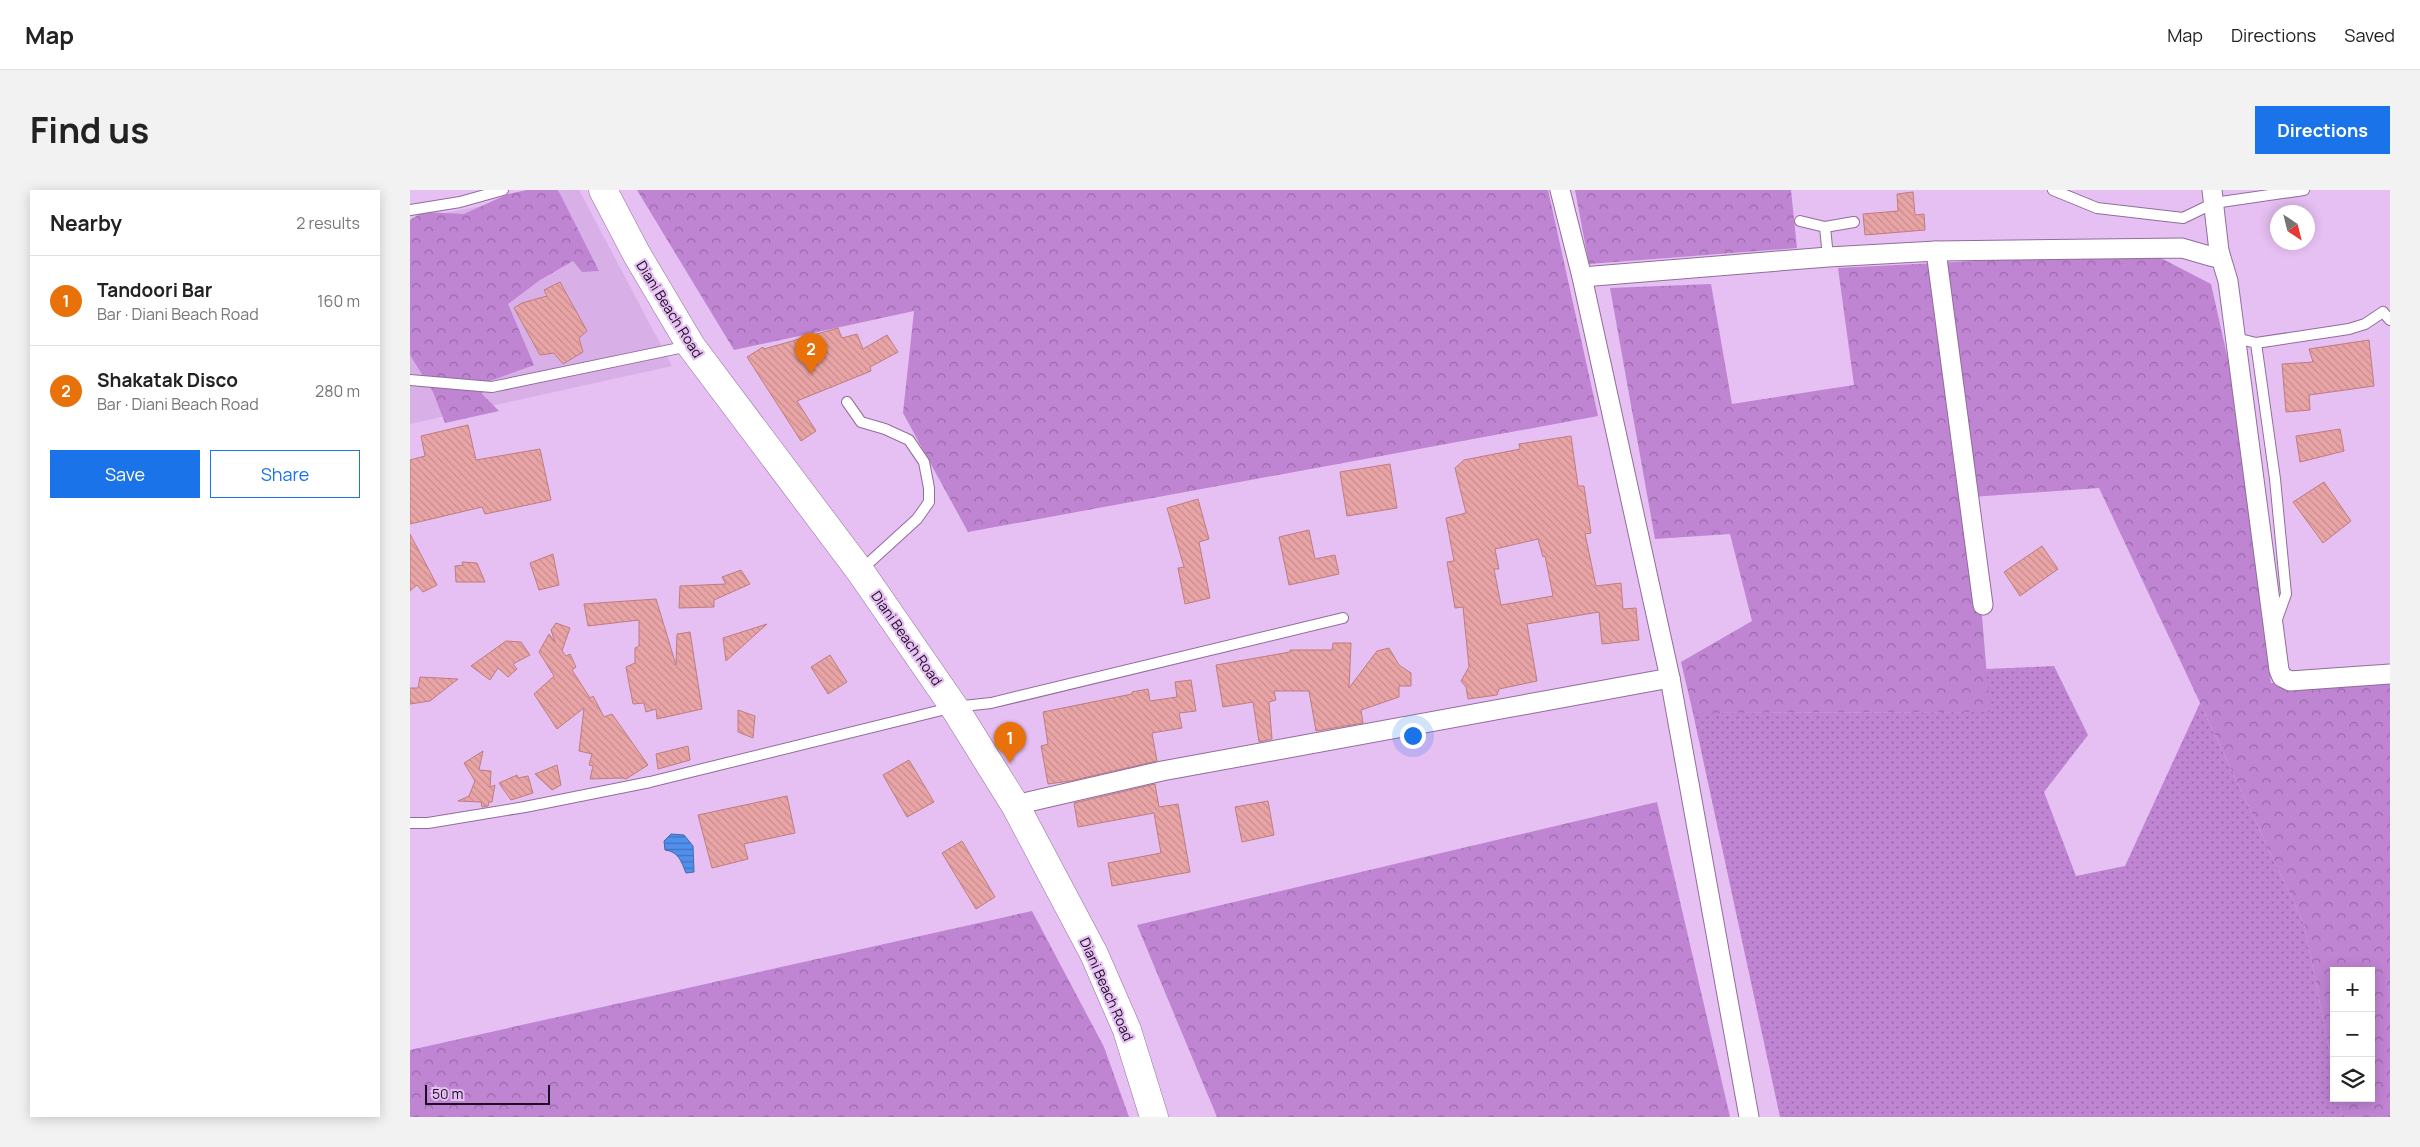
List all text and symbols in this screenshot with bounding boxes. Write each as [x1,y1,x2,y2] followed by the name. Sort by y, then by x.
[25,18,74,51] text: Map
[2167,23,2203,47] text: Map
[2231,23,2316,47] text: Directions
[2344,23,2395,47] text: Saved
[30,106,149,154] text: Find us
[2255,106,2390,154] button: Directions
[2270,205,2315,250] north arrow
[50,209,122,237] text: Nearby
[296,212,360,234] text: 2 results
[632,257,708,361] street label: Diani Beach Road
[97,277,212,303] text: Tandoori Bar
[62,290,70,312] text: 1
[317,290,360,312] text: 160 m
[97,303,259,325] text: Bar · Diani Beach Road
[795,333,827,374] pin: 2
[97,367,238,393] text: Shakatak Disco
[61,380,71,402] text: 2
[315,380,360,402] text: 280 m
[97,393,259,415] text: Bar · Diani Beach Road
[50,450,200,498] button: Save
[210,450,360,498] button: Share
[867,587,947,689] street label: Diani Beach Road
[994,722,1026,763] pin: 1
[1400,723,1426,749] your location
[1076,934,1138,1044] street label: Diani Beach Road
[2330,967,2375,1102] map controls
[2330,967,2375,1012] button: +
[2330,1012,2375,1057] button: −
[2330,1057,2375,1102] button: layers
[425,1082,550,1105] scale bar
[432,1084,463,1103] text: 50 m

